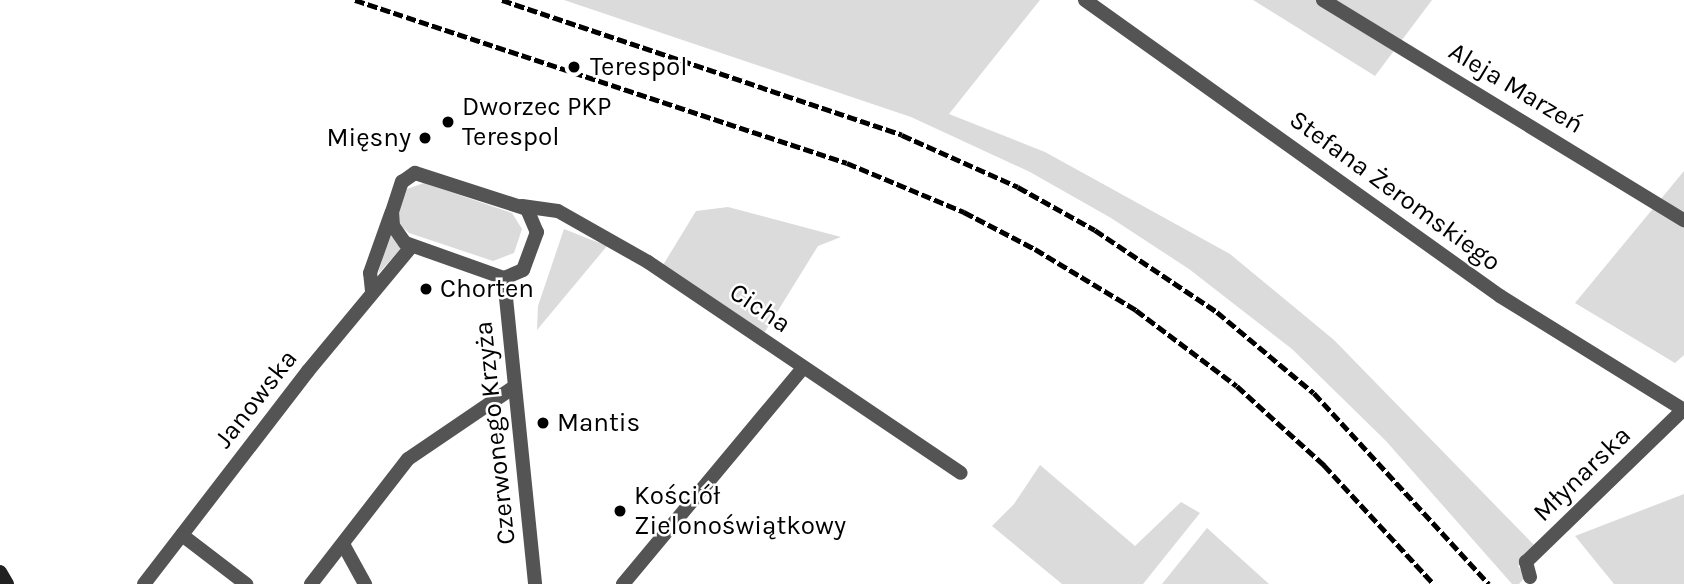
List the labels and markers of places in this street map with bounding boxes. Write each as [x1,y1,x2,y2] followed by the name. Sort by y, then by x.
[590,51,688,83] place label: Terespol
[564,57,584,77] marker: Terespol
[462,91,611,152] place label: Dworzec PKP Terespol
[440,114,456,130] marker: Dworzec PKP Terespol
[326,122,411,154] place label: Mięsny
[417,130,433,146] marker: Mięsny
[440,273,534,305] place label: Chorten
[418,281,434,297] marker: Chorten
[557,407,640,439] place label: Mantis
[535,415,551,431] marker: Mantis
[634,480,846,542] place label: Kościół Zielonoświątkowy
[612,503,628,519] marker: Kościół Zielonoświątkowy

